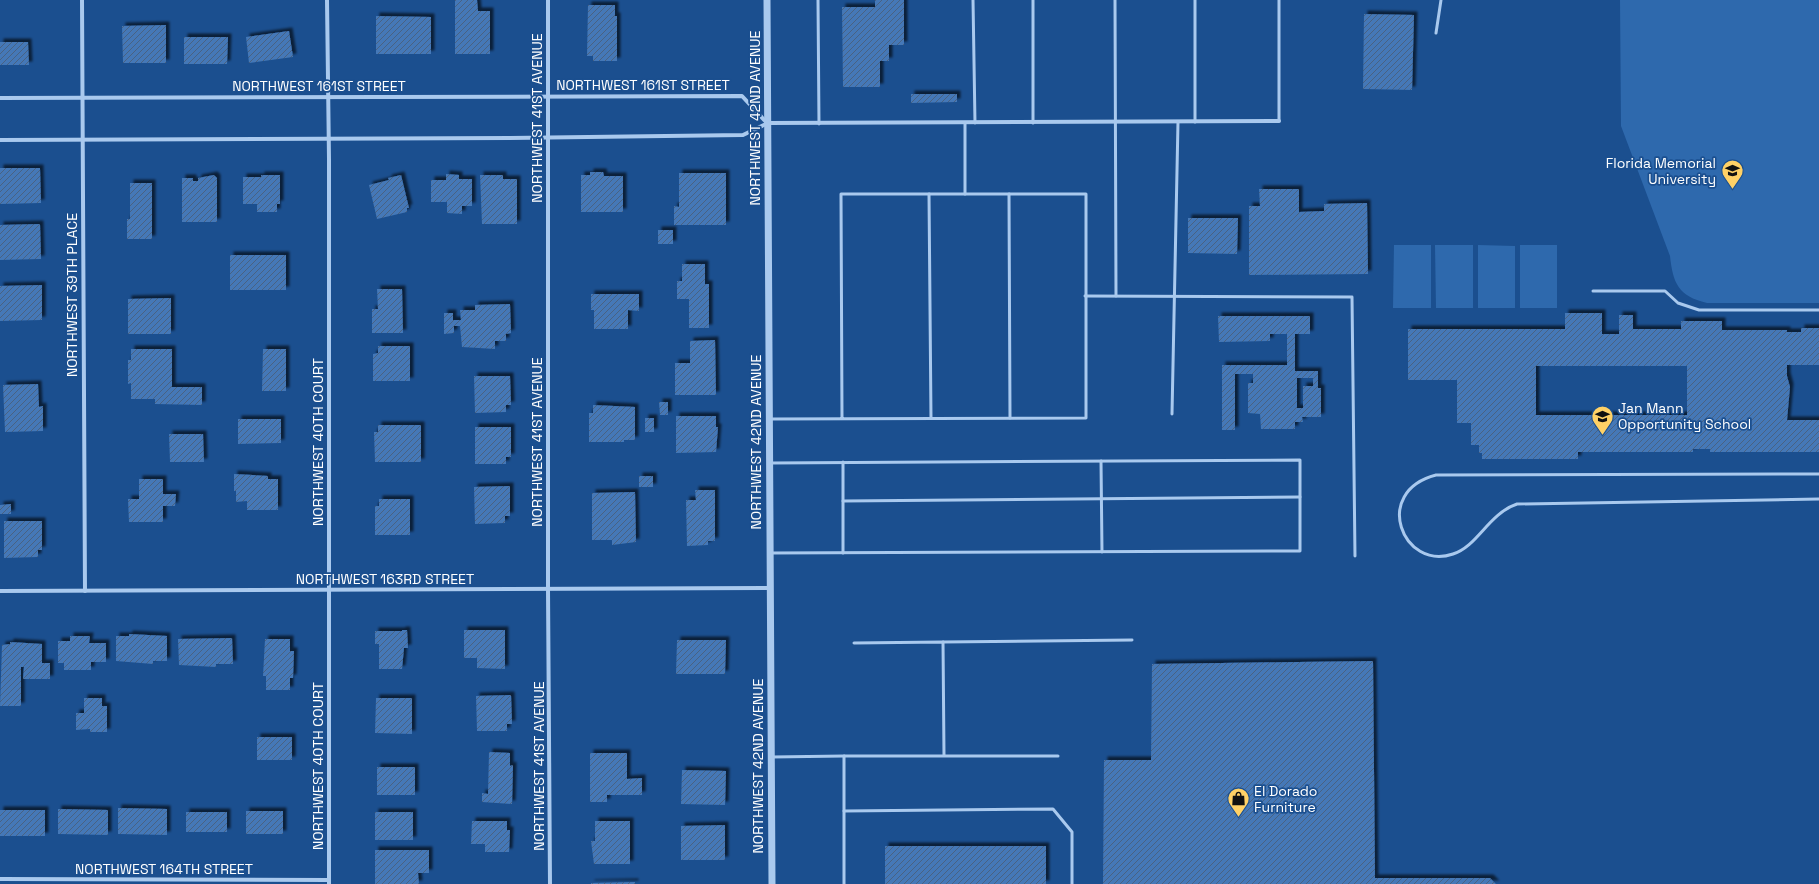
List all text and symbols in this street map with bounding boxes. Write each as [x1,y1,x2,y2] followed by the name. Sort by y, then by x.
[746,30,764,205] street label: NORTHWEST 42ND AVENUE
[528,33,546,203] street label: NORTHWEST 41ST AVENUE
[556,76,730,94] street label: NORTHWEST 161ST STREET
[232,77,406,95] street label: NORTHWEST 161ST STREET
[1606,154,1716,188] place label: Florida Memorial University
[1719,158,1745,191] school or university icon: Florida Memorial University
[63,213,81,377] street label: NORTHWEST 39TH PLACE
[747,354,765,529] street label: NORTHWEST 42ND AVENUE
[528,357,546,527] street label: NORTHWEST 41ST AVENUE
[309,358,327,526] street label: NORTHWEST 40TH COURT
[1618,399,1751,433] place label: Jan Mann Opportunity School
[1589,403,1615,436] school or university icon: Jan Mann Opportunity School
[296,570,474,588] street label: NORTHWEST 163RD STREET
[749,678,767,853] street label: NORTHWEST 42ND AVENUE
[530,681,548,851] street label: NORTHWEST 41ST AVENUE
[309,682,327,850] street label: NORTHWEST 40TH COURT
[1254,782,1317,816] place label: El Dorado Furniture
[1226,786,1252,819] shop icon: El Dorado Furniture
[75,860,253,878] street label: NORTHWEST 164TH STREET

